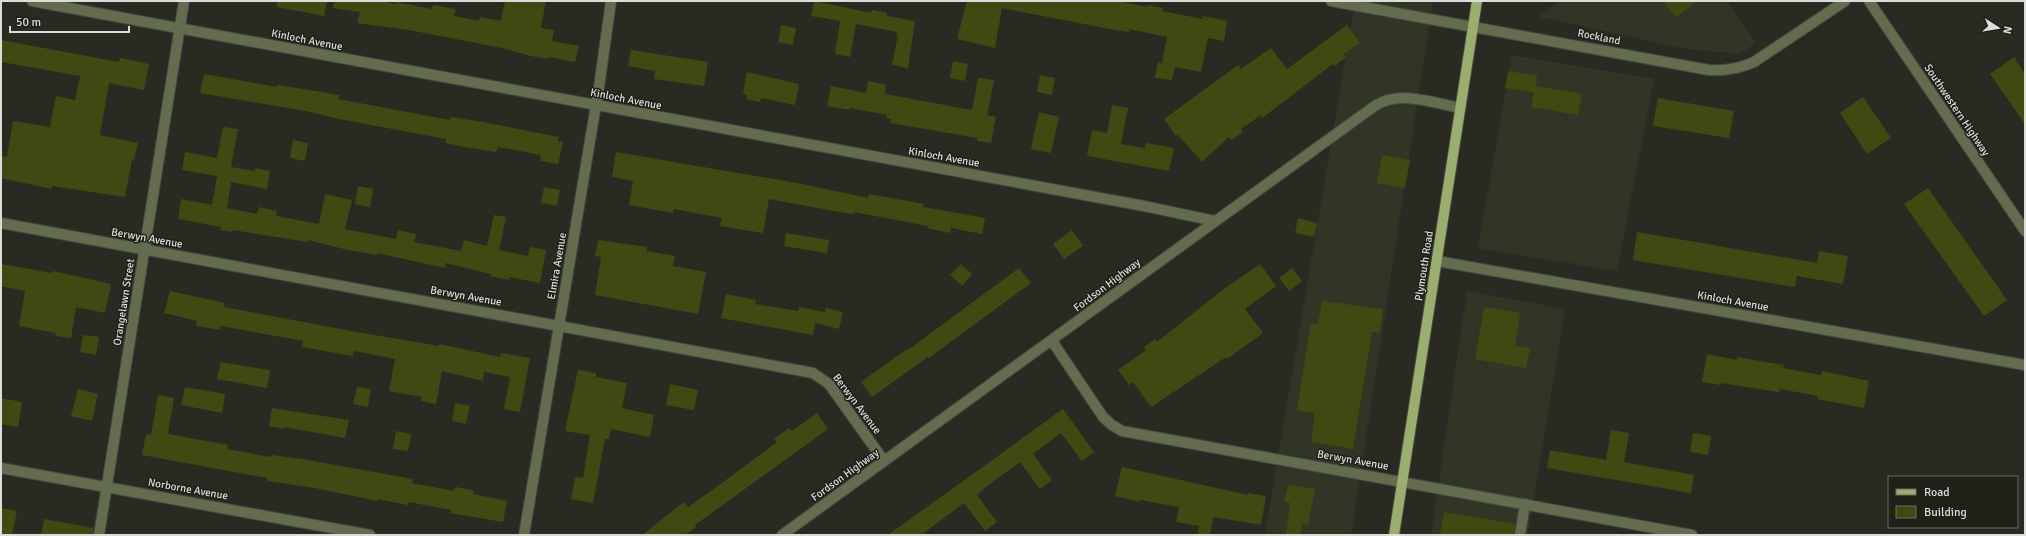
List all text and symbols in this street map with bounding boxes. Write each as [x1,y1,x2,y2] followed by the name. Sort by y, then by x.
[10,8,129,34] scale bar
[1978,8,2018,48] north arrow
[16,15,41,30] text: 50 m
[2000,25,2014,35] text: N
[1576,26,1622,48] street label: Rockland
[270,27,344,53] street label: Kinloch Avenue
[1921,62,1993,159] street label: Southwestern Highway
[589,86,663,112] street label: Kinloch Avenue
[907,144,981,170] street label: Kinloch Avenue
[110,225,184,251] street label: Berwyn Avenue
[1412,230,1436,302] street label: Plymouth Road
[545,232,569,300] street label: Elmira Avenue
[1071,255,1144,314] street label: Fordson Highway
[111,257,137,346] street label: Orangelawn Street
[429,283,503,309] street label: Berwyn Avenue
[1696,288,1770,314] street label: Kinloch Avenue
[830,371,884,437] street label: Berwyn Avenue
[809,446,882,504] street label: Fordson Highway
[1316,447,1390,473] street label: Berwyn Avenue
[147,476,229,502] street label: Norborne Avenue
[1888,476,2018,528] legend
[1924,485,1950,500] text: Road
[1924,505,1967,520] text: Building

